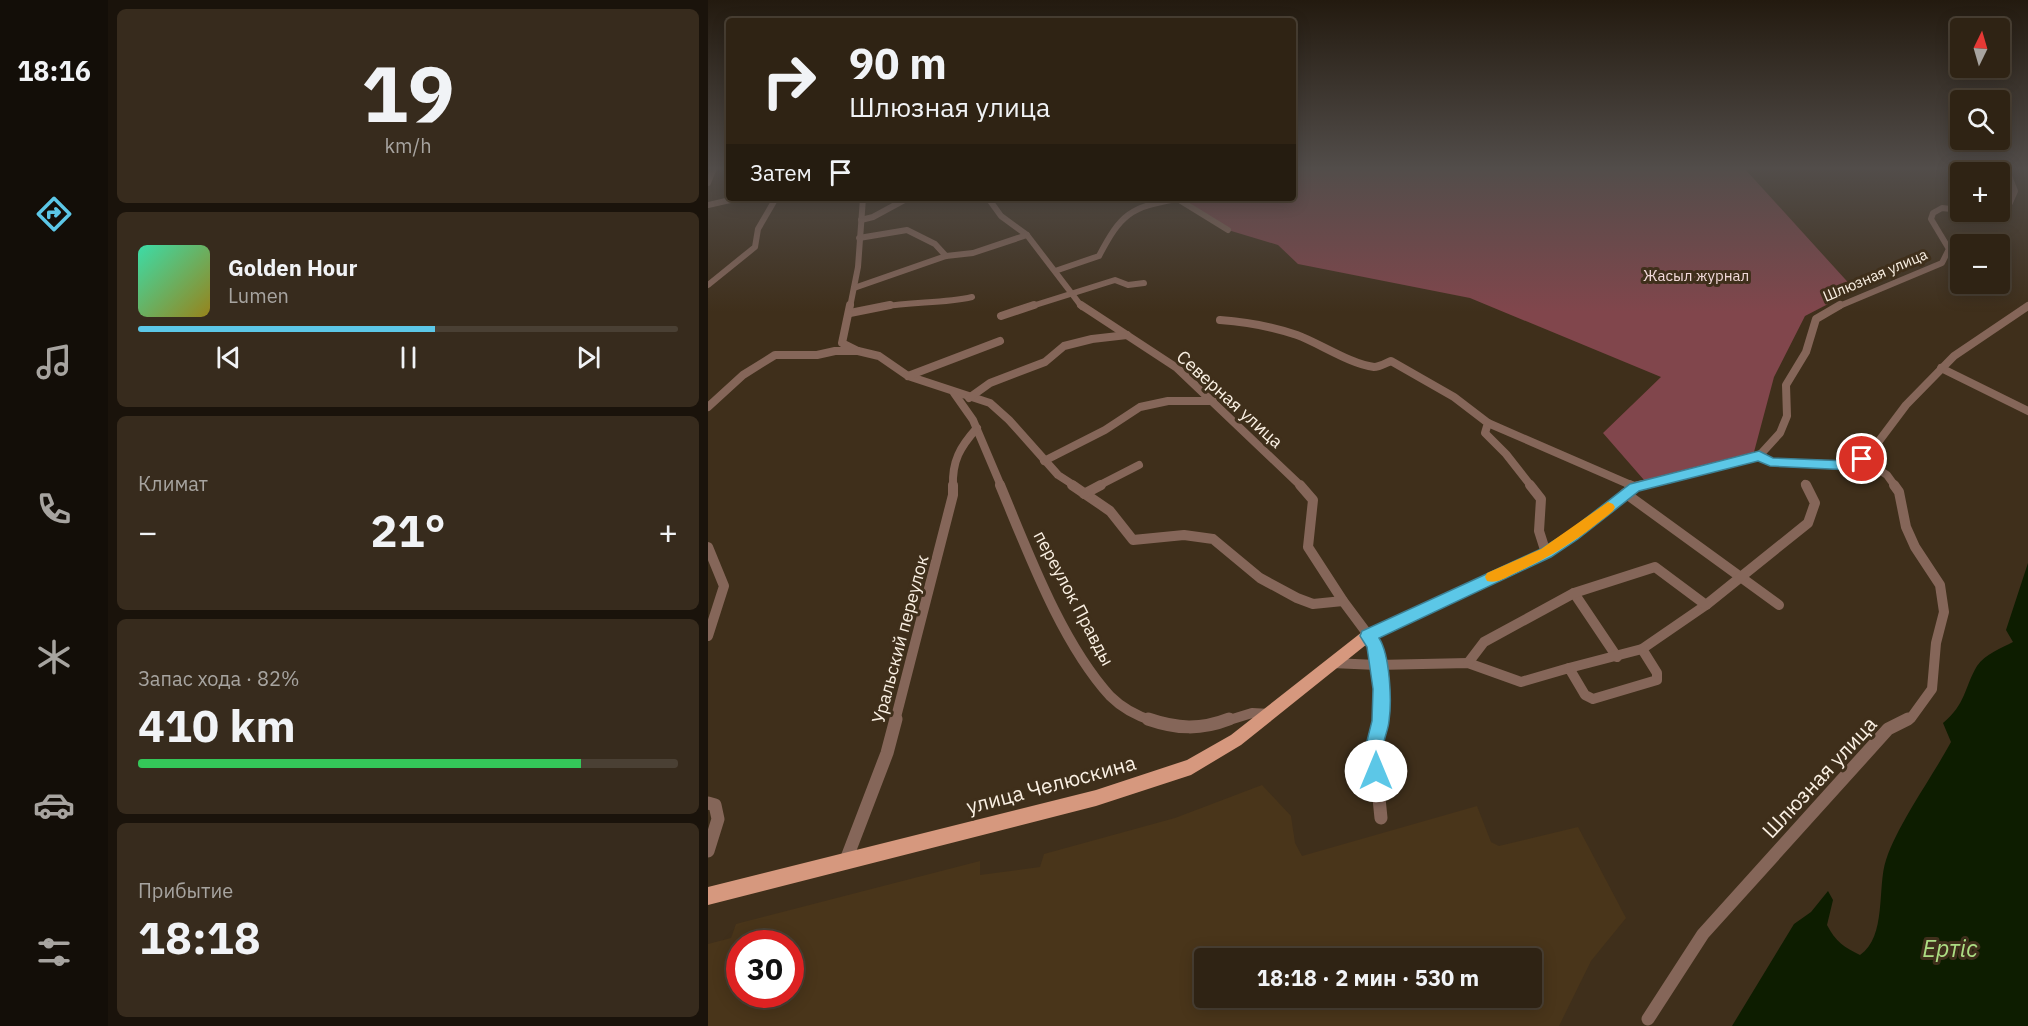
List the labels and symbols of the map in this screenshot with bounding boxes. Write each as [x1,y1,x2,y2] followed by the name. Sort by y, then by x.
[1950,18,2010,78] north arrow
[1820,244,1930,306] street label: Шлюзная улица
[1643,266,1749,285] park label: Жасыл журнал
[1172,345,1288,453] street label: Северная улица
[1836,433,1887,484] pin
[1029,526,1119,670] street label: переулок Правды
[866,552,934,726] street label: Уральский переулок
[1755,710,1883,844] street label: Шлюзная улица
[1344,739,1408,803] position arrow
[963,748,1139,820] street label: улица Челюскина
[726,930,804,1008] speed limit sign: 30
[1922,932,1978,964] water label: Ертіс

